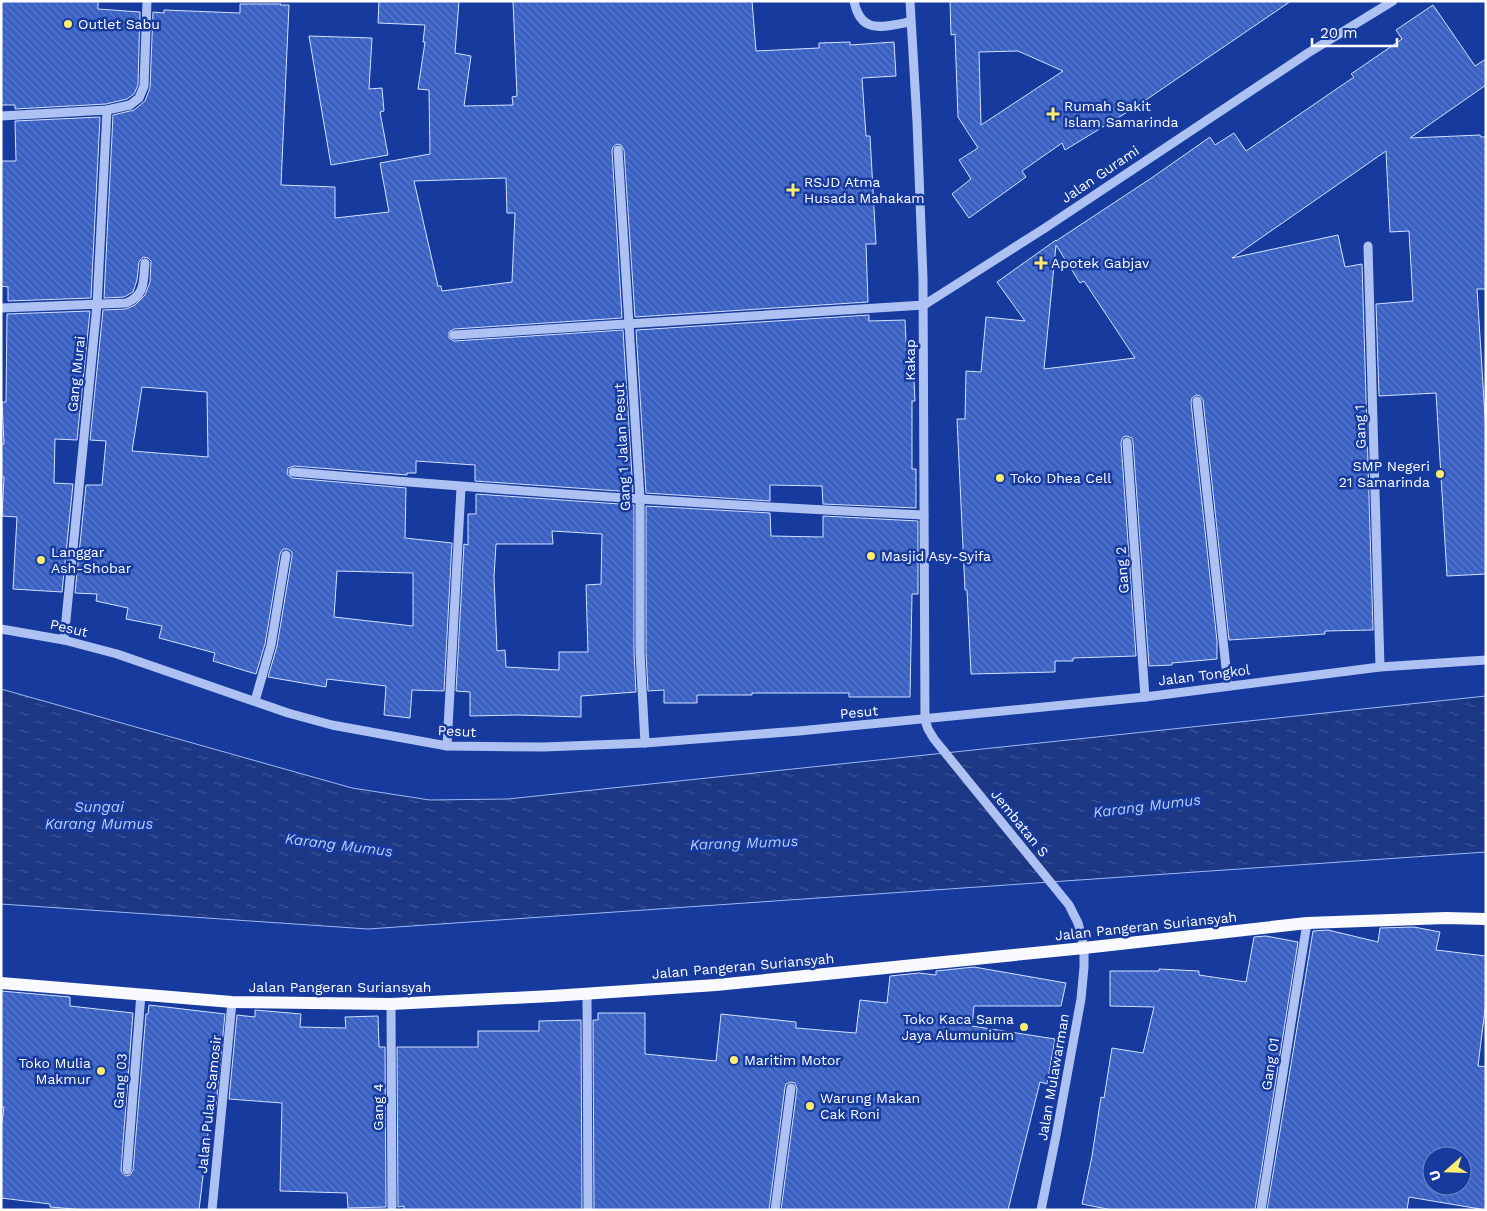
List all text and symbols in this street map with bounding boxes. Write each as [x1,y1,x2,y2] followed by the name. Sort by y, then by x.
[1312,15,1397,47] scale bar
[78,16,160,32] place label: Outlet Sabu
[62,18,74,30] marker: Outlet Sabu
[1320,24,1358,42] text: 20 m
[1064,98,1179,130] place label: Rumah Sakit Islam Samarinda
[1046,107,1060,121] marker: Rumah Sakit Islam Samarinda
[1058,142,1142,206] street label: Jalan Gurami
[804,174,925,206] place label: RSJD Atma Husada Mahakam
[786,183,800,197] marker: RSJD Atma Husada Mahakam
[1051,255,1150,271] place label: Apotek Gabjav
[1035,257,1047,269] marker: Apotek Gabjav
[64,335,88,413] street label: Gang Murai
[902,339,918,381] street label: Kakap
[611,382,633,511] street label: Gang 1 Jalan Pesut
[1351,405,1369,449] street label: Gang 1
[1339,458,1430,490] place label: SMP Negeri 21 Samarinda
[1434,468,1446,480] marker: SMP Negeri 21 Samarinda
[1010,470,1112,486] place label: Toko Dhea Cell
[994,472,1006,484] marker: Toko Dhea Cell
[51,544,132,576] place label: Langgar Ash-Shobar
[1112,546,1132,594] street label: Gang 2
[881,548,991,564] place label: Masjid Asy-Syifa
[865,550,877,562] marker: Masjid Asy-Syifa
[35,554,47,566] marker: Langgar Ash-Shobar
[49,616,90,640] street label: Pesut
[1157,661,1252,689] street label: Jalan Tongkol
[839,702,879,722] street label: Pesut
[437,722,477,740] street label: Pesut
[988,786,1052,860] street label: Jembatan S
[1092,790,1202,822] water label: Karang Mumus
[45,798,153,833] water label: Sungai Karang Mumus
[284,829,394,861] water label: Karang Mumus
[690,832,799,854] water label: Karang Mumus
[1054,908,1238,944] street label: Jalan Pangeran Suriansyah
[651,950,835,982] street label: Jalan Pangeran Suriansyah
[249,979,431,995] street label: Jalan Pangeran Suriansyah
[901,1011,1014,1043] place label: Toko Kaca Sama Jaya Alumunium
[1034,1012,1072,1142] street label: Jalan Mulawarman
[1018,1021,1030,1033] marker: Toko Kaca Sama Jaya Alumunium
[194,1034,224,1174] street label: Jalan Pulau Samosir
[1258,1037,1282,1091] street label: Gang 01
[744,1052,841,1068] place label: Maritim Motor
[110,1053,130,1109] street label: Gang 03
[728,1054,740,1066] marker: Maritim Motor
[18,1055,91,1087] place label: Toko Mulia Makmur
[95,1065,107,1077] marker: Toko Mulia Makmur
[370,1083,386,1131] street label: Gang 4
[820,1090,920,1122] place label: Warung Makan Cak Roni
[804,1100,816,1112] marker: Warung Makan Cak Roni
[1422,1146,1472,1196] north arrow
[1426,1168,1444,1183] text: U

